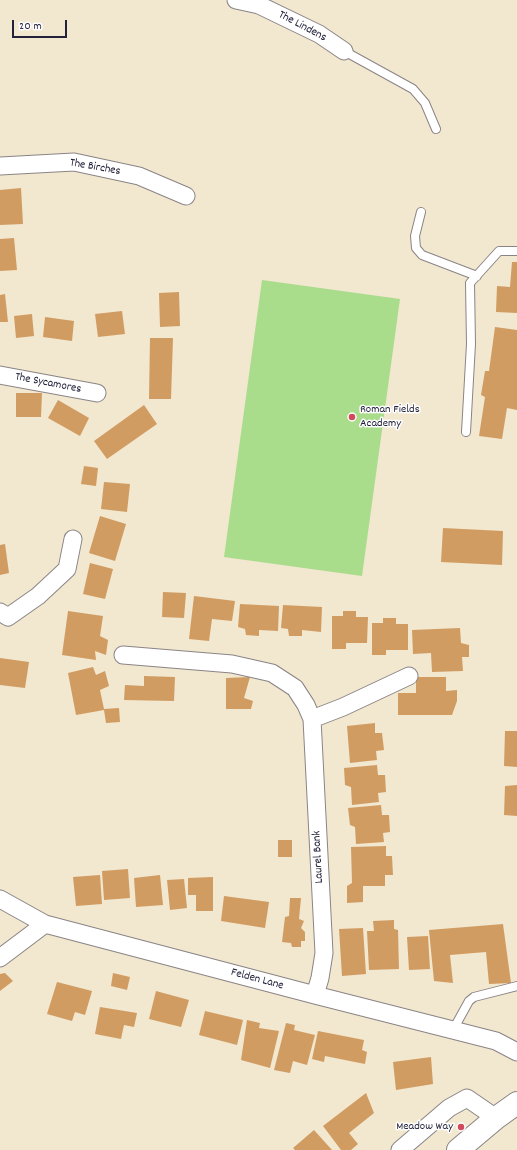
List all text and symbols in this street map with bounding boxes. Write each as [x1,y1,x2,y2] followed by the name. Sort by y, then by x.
[275,8,329,46] street label: The Lindens
[14,12,69,38] scale bar
[19,18,42,35] text: 20 m
[68,156,122,180] street label: The Birches
[14,371,82,397] street label: The Sycamores
[360,403,420,431] place label: Roman Fields Academy
[347,412,357,422] marker: Roman Fields Academy
[310,830,328,884] street label: Laurel Bank
[229,966,285,994] street label: Felden Lane
[396,1120,453,1134] place label: Meadow Way
[456,1122,466,1132] marker: Meadow Way

